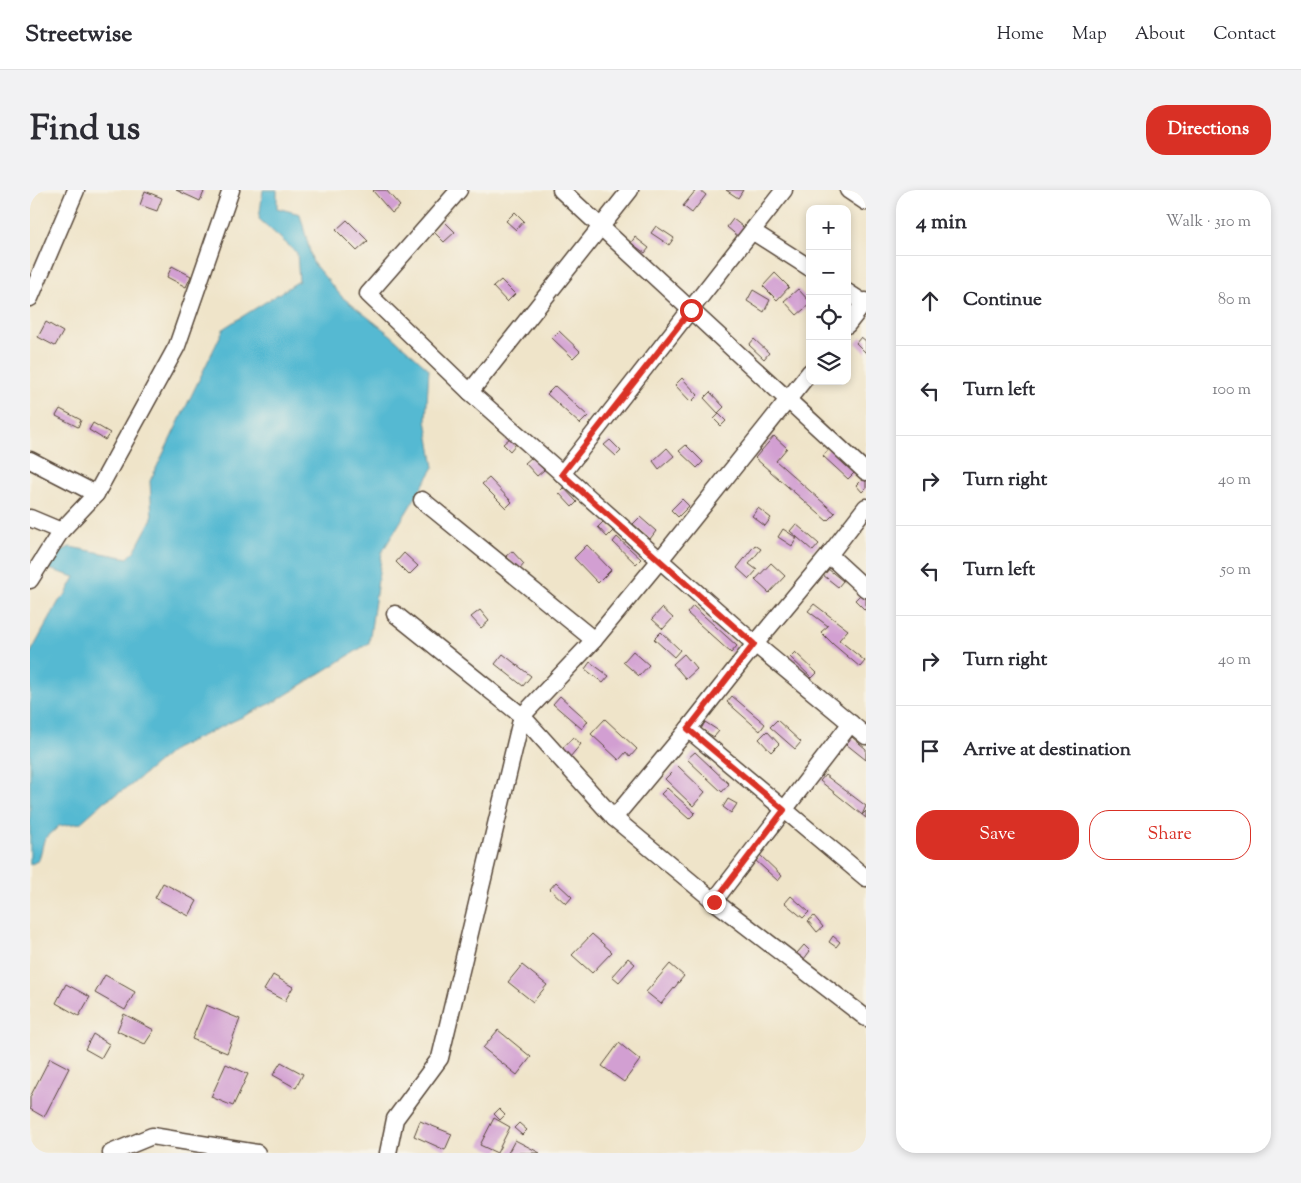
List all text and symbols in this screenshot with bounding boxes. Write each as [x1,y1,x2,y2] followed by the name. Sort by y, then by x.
[25,18,132,52] text: Streetwise
[997,22,1044,48] text: Home
[1072,22,1107,48] text: Map
[1135,22,1185,48] text: About
[1213,22,1276,48] text: Contact
[30,105,140,156] text: Find us
[1146,105,1271,155] button: Directions
[806,205,851,385] map controls
[806,205,851,250] button: +
[916,208,967,238] text: 4 min
[1166,211,1251,234] text: Walk · 310 m
[806,250,851,295] button: −
[916,287,944,315] icon: ahead
[963,287,1042,314] text: Continue
[1218,289,1251,312] text: 80 m
[806,295,851,340] button: locate
[680,299,703,322] route start
[806,340,851,385] button: layers
[916,377,944,405] icon: left
[963,377,1035,404] text: Turn left
[1212,379,1251,402] text: 100 m
[916,467,944,495] icon: right
[963,467,1047,494] text: Turn right
[1218,469,1251,492] text: 40 m
[916,557,944,585] icon: left
[963,557,1035,584] text: Turn left
[1220,559,1251,582] text: 50 m
[916,647,944,675] icon: right
[963,647,1047,674] text: Turn right
[1218,649,1251,672] text: 40 m
[916,737,944,765] icon: arrive
[963,737,1131,764] text: Arrive at destination
[916,810,1079,860] button: Save
[1089,810,1251,860] button: Share
[703,891,726,914] route end

